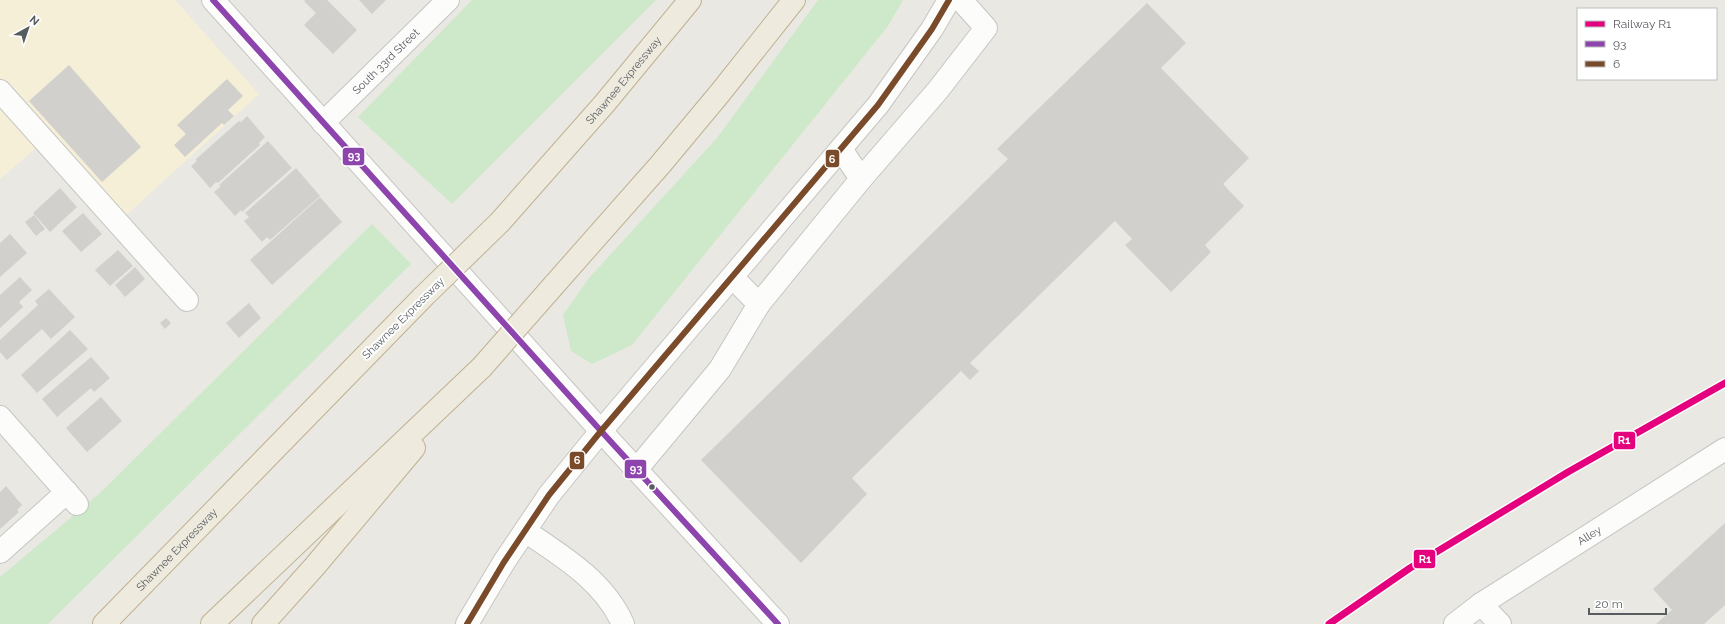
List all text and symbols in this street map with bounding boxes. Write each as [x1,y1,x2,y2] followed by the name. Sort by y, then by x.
[8,8,48,48] north arrow
[1577,8,1717,80] legend
[27,13,42,28] text: N
[1613,17,1671,31] text: Railway R1
[350,26,422,97] street label: South 33rd Street
[583,34,664,127] street label: Shawnee Expressway
[1613,37,1626,51] text: 93
[1613,57,1620,71] text: 6
[342,147,365,166] line badge: 93
[825,149,840,168] line badge: 6
[348,150,360,163] text: 93
[829,153,836,166] text: 6
[360,275,447,362] street label: Shawnee Expressway
[1613,431,1636,450] line badge: R1
[1618,434,1631,447] text: R1
[569,451,585,470] line badge: 6
[574,454,581,467] text: 6
[624,459,647,479] line badge: 93
[630,463,642,476] text: 93
[647,482,657,492] unlabelled marker
[134,506,220,594] street label: Shawnee Expressway
[1575,523,1604,548] street label: Alley
[1413,549,1436,569] line badge: R1
[1419,553,1432,566] text: R1
[1589,590,1666,616] scale bar
[1595,597,1623,611] text: 20 m

